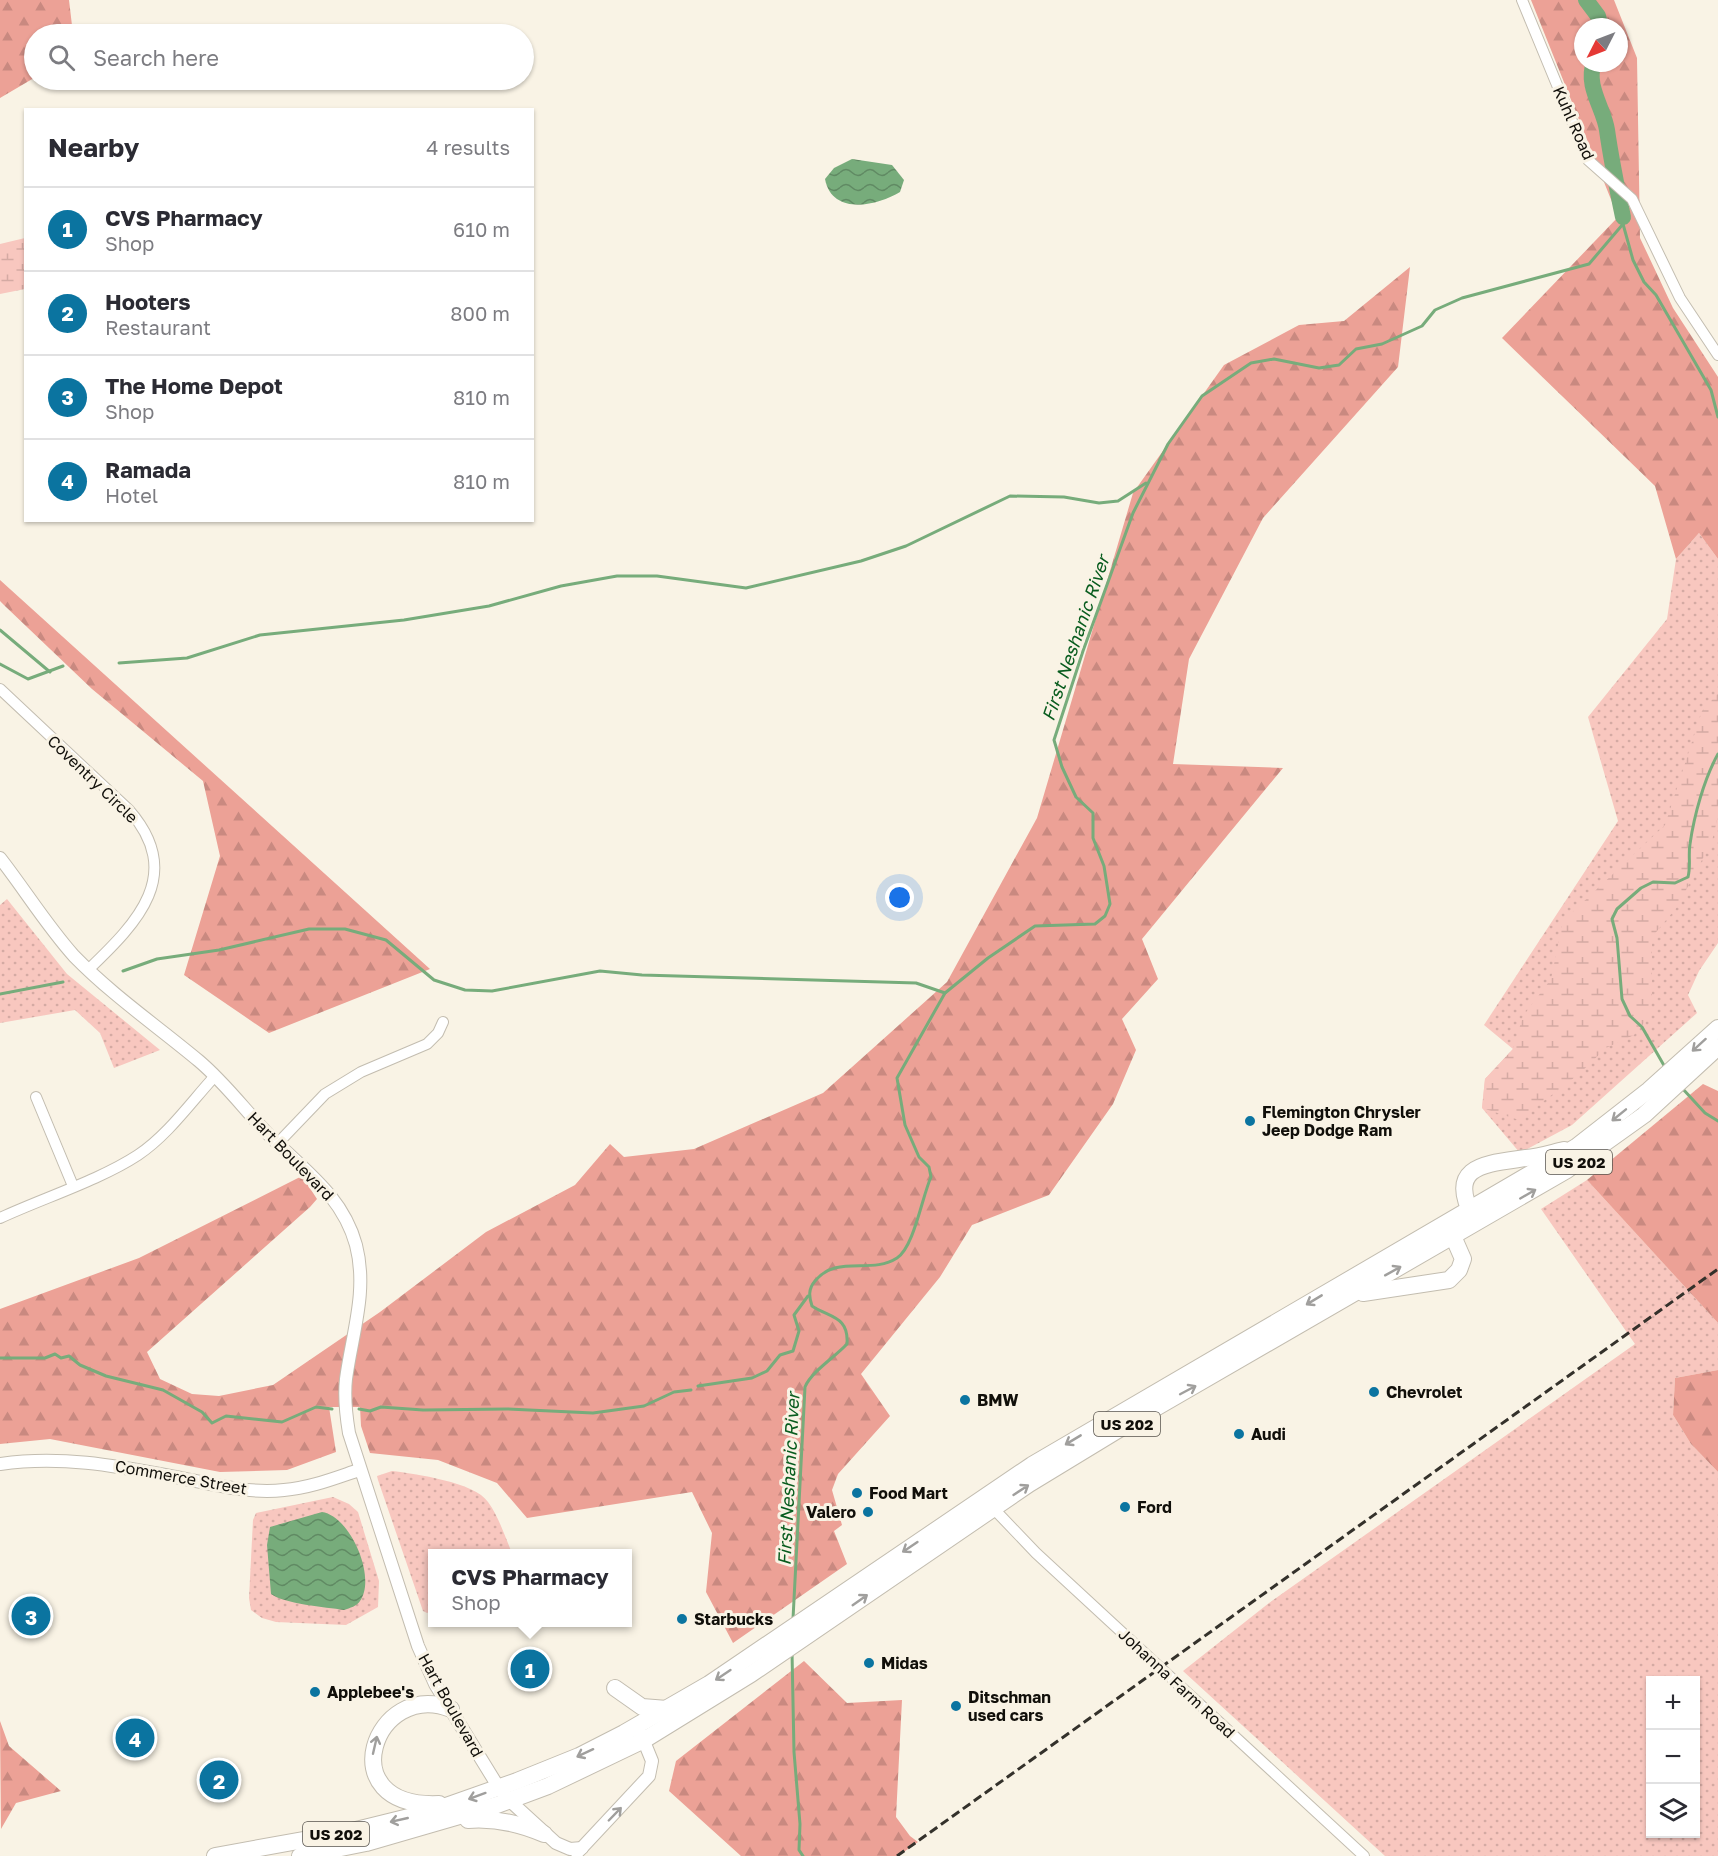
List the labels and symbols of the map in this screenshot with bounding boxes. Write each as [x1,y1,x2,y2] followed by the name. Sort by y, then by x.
[1574,18,1628,72] north arrow
[1549,83,1599,163] street label: Kuhl Road
[1036,550,1115,723] water label: First Neshanic River
[44,731,142,827] street label: Coventry Circle
[885,883,914,912] your location
[1691,1038,1706,1053] one-way arrow
[1262,1102,1421,1140] place label: Flemington Chrysler Jeep Dodge Ram
[244,1108,338,1204] street label: Hart Boulevard
[1611,1109,1627,1122] one-way arrow
[1243,1114,1257,1128] marker: Flemington Chrysler Jeep Dodge Ram
[1546,1150,1612,1174] road number: US 202
[1519,1188,1536,1200] one-way arrow
[1384,1265,1401,1277] one-way arrow
[1306,1294,1323,1306] one-way arrow
[1386,1382,1462,1402] place label: Chevrolet
[1179,1384,1196,1396] one-way arrow
[1367,1385,1381,1399] marker: Chevrolet
[772,1389,804,1566] water label: First Neshanic River
[977,1390,1019,1410] place label: BMW
[958,1393,972,1407] marker: BMW
[1094,1412,1160,1436] road number: US 202
[1251,1424,1286,1444] place label: Audi
[1232,1427,1246,1441] marker: Audi
[1065,1435,1082,1447] one-way arrow
[114,1456,248,1498] street label: Commerce Street
[869,1483,948,1503] place label: Food Mart
[1012,1483,1029,1496] one-way arrow
[850,1486,864,1500] marker: Food Mart
[1137,1497,1172,1517] place label: Ford
[1118,1500,1132,1514] marker: Ford
[806,1502,856,1522] place label: Valero
[861,1505,875,1519] marker: Valero
[902,1541,919,1553] one-way arrow
[12,1594,51,1638] pin: 3
[851,1594,867,1606] one-way arrow
[694,1609,773,1629] place label: Starbucks
[675,1612,689,1626] marker: Starbucks
[1115,1624,1239,1742] street label: Johanna Farm Road
[510,1646,550,1692] pin: 1
[414,1650,488,1760] street label: Hart Boulevard
[881,1653,928,1673] place label: Midas
[862,1656,876,1670] marker: Midas
[715,1669,731,1681] one-way arrow
[327,1682,414,1702] place label: Applebee's
[308,1685,322,1699] marker: Applebee's
[968,1687,1051,1725] place label: Ditschman used cars
[949,1699,963,1713] marker: Ditschman used cars
[116,1716,154,1760] pin: 4
[370,1736,382,1755] one-way arrow
[576,1748,594,1759] one-way arrow
[200,1758,238,1802] pin: 2
[468,1791,487,1802] one-way arrow
[608,1806,622,1821] one-way arrow
[390,1814,409,1826] one-way arrow
[303,1822,369,1846] road number: US 202

